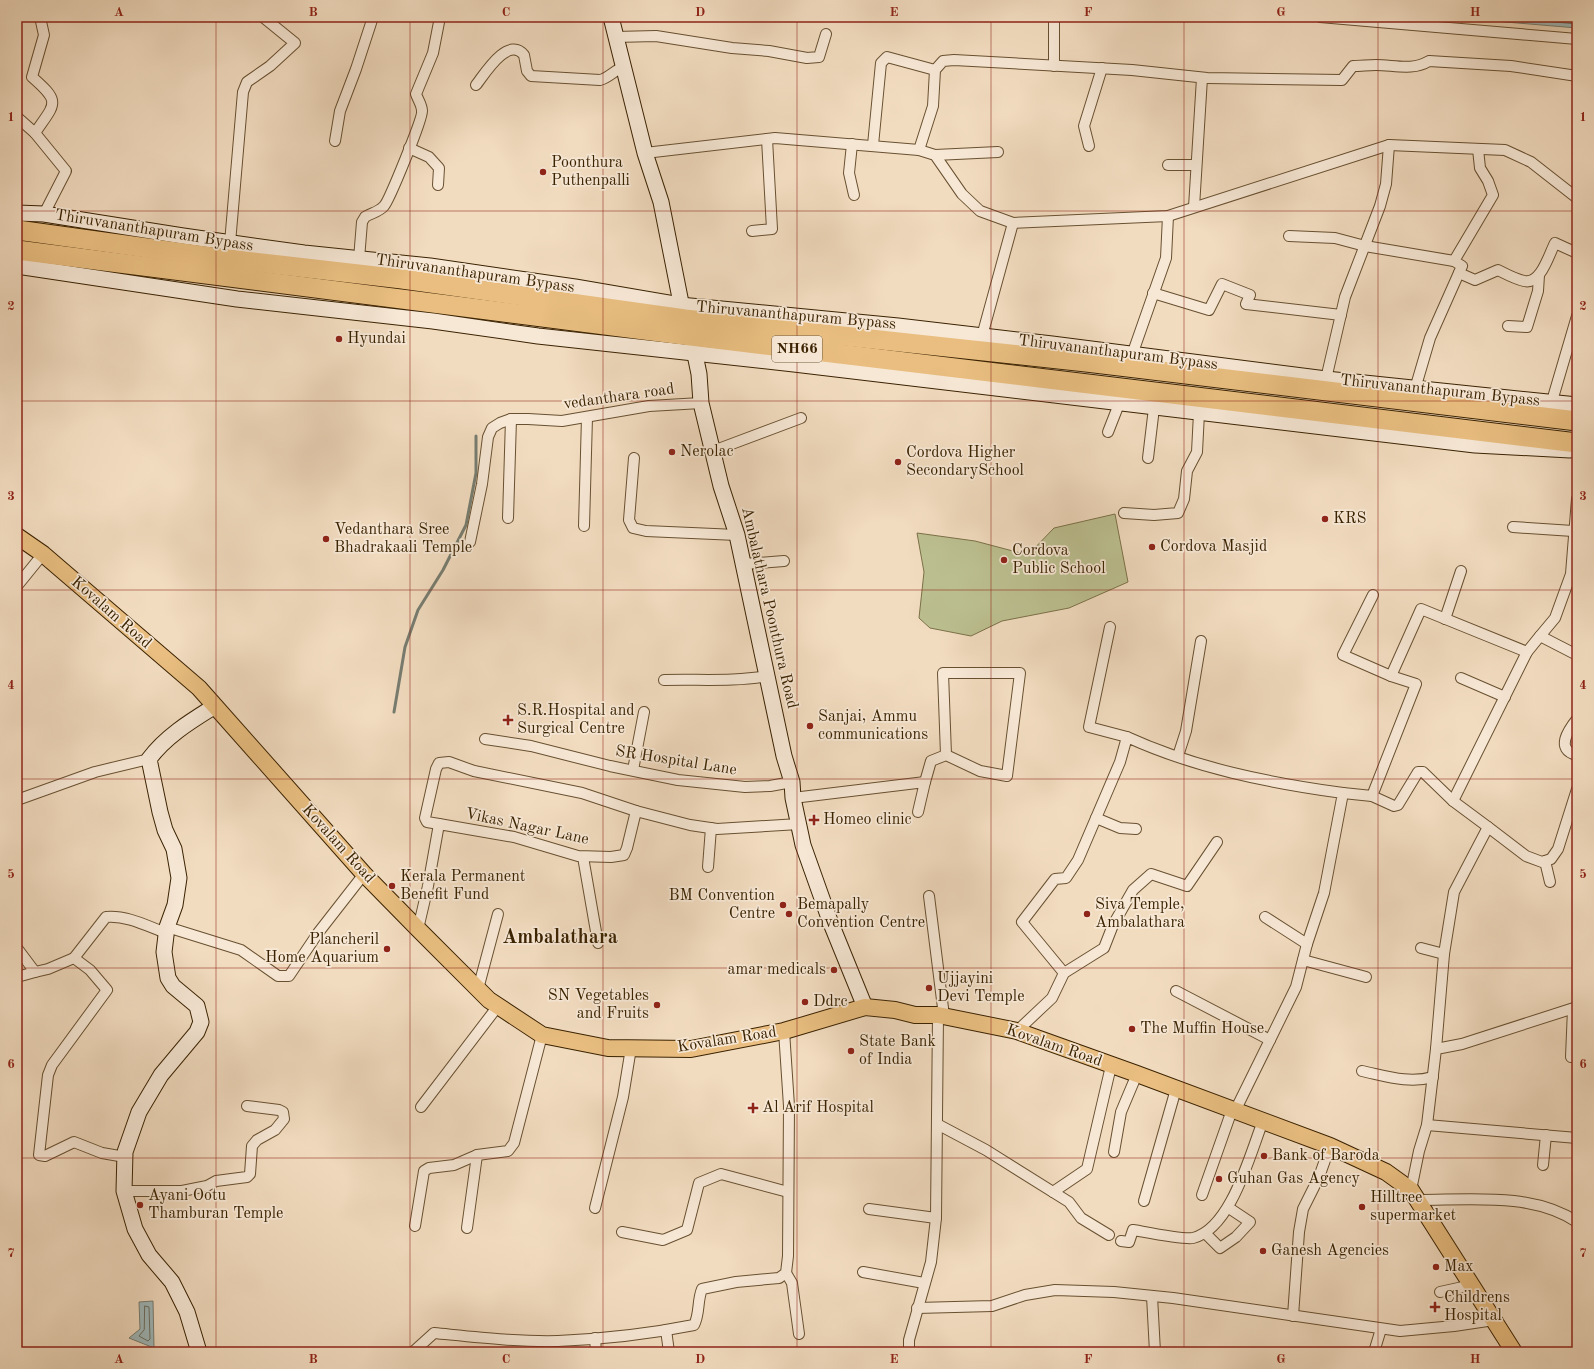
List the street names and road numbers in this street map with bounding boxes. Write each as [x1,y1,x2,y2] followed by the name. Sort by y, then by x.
[54,207,255,255] street label: Thiruvananthapuram Bypass
[374,252,576,296] street label: Thiruvananthapuram Bypass
[695,299,897,333] street label: Thiruvananthapuram Bypass
[1017,333,1219,373] street label: Thiruvananthapuram Bypass
[772,336,822,362] road number: NH66
[1339,373,1541,409] street label: Thiruvananthapuram Bypass
[562,381,676,413] street label: vedanthara road
[738,506,800,710] street label: Ambalathara Poonthura Road
[68,574,154,652] street label: Kovalam Road
[614,743,738,779] street label: SR Hospital Lane
[298,801,378,887] street label: Kovalam Road
[464,806,590,848] street label: Vikas Nagar Lane
[1004,1022,1104,1070] street label: Kovalam Road
[676,1024,778,1056] street label: Kovalam Road

